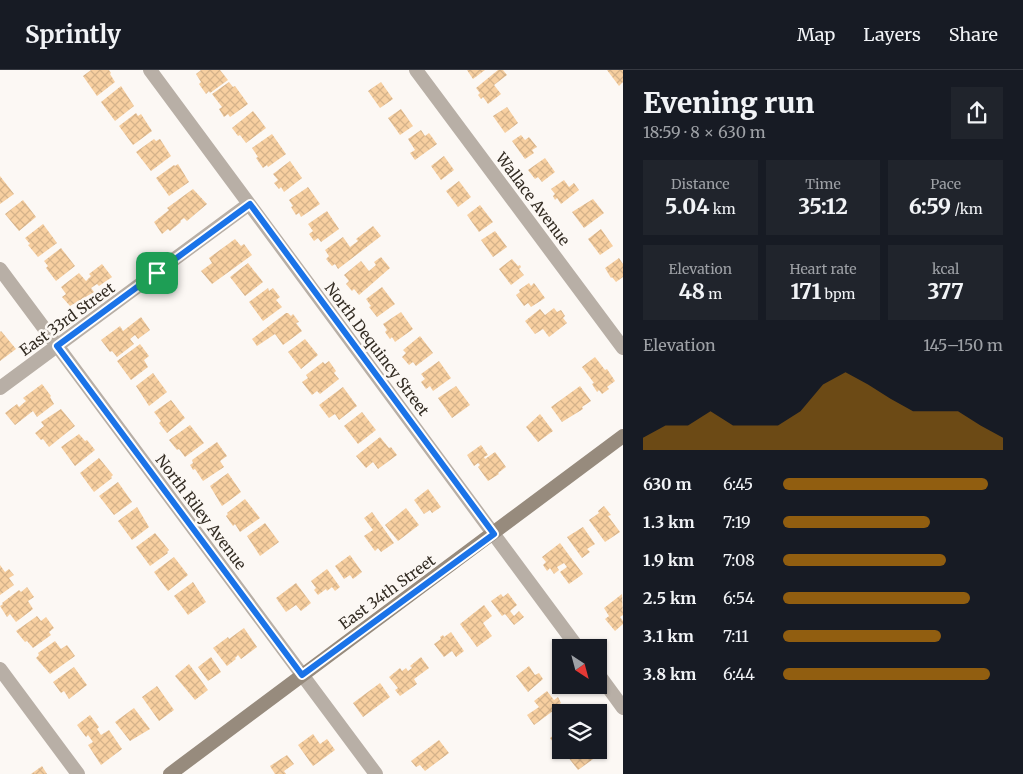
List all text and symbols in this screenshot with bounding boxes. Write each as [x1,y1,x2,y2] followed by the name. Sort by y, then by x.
[25,19,121,50] text: Sprintly
[797,23,835,46] text: Map
[863,23,921,46] text: Layers
[949,23,998,46] text: Share
[643,85,814,121] text: Evening run
[951,87,1003,139] button: share
[643,122,766,142] text: 18:59 · 8 × 630 m
[491,148,574,249] street label: Wallace Avenue
[671,175,730,193] text: Distance
[805,175,841,193] text: Time
[930,175,961,193] text: Pace
[665,193,709,220] text: 5.04
[798,193,848,220] text: 35:12
[909,193,951,220] text: 6:59
[709,200,736,218] text: km
[951,200,983,218] text: /km
[136,252,178,294] pin
[143,259,171,287] icon: arrive
[669,260,732,278] text: Elevation
[789,260,856,278] text: Heart rate
[932,260,959,278] text: kcal
[16,278,118,360] street label: East 33rd Street
[678,278,705,305] text: 48
[791,278,821,305] text: 171
[927,278,964,305] text: 377
[321,279,433,419] street label: North Dequincy Street
[705,285,722,303] text: m
[821,285,855,303] text: bpm
[643,335,716,355] text: Elevation
[923,335,1003,355] text: 145–150 m
[152,451,250,573] street label: North Riley Avenue
[643,474,692,494] text: 630 m
[723,474,753,494] text: 6:45
[643,512,695,532] text: 1.3 km
[723,512,751,532] text: 7:19
[643,550,694,570] text: 1.9 km
[723,550,755,570] text: 7:08
[335,551,439,633] street label: East 34th Street
[643,588,696,608] text: 2.5 km
[723,588,755,608] text: 6:54
[643,626,694,646] text: 3.1 km
[723,626,749,646] text: 7:11
[552,639,608,694] north arrow
[552,639,607,759] map controls
[643,664,696,684] text: 3.8 km
[723,664,755,684] text: 6:44
[552,704,607,759] button: layers

